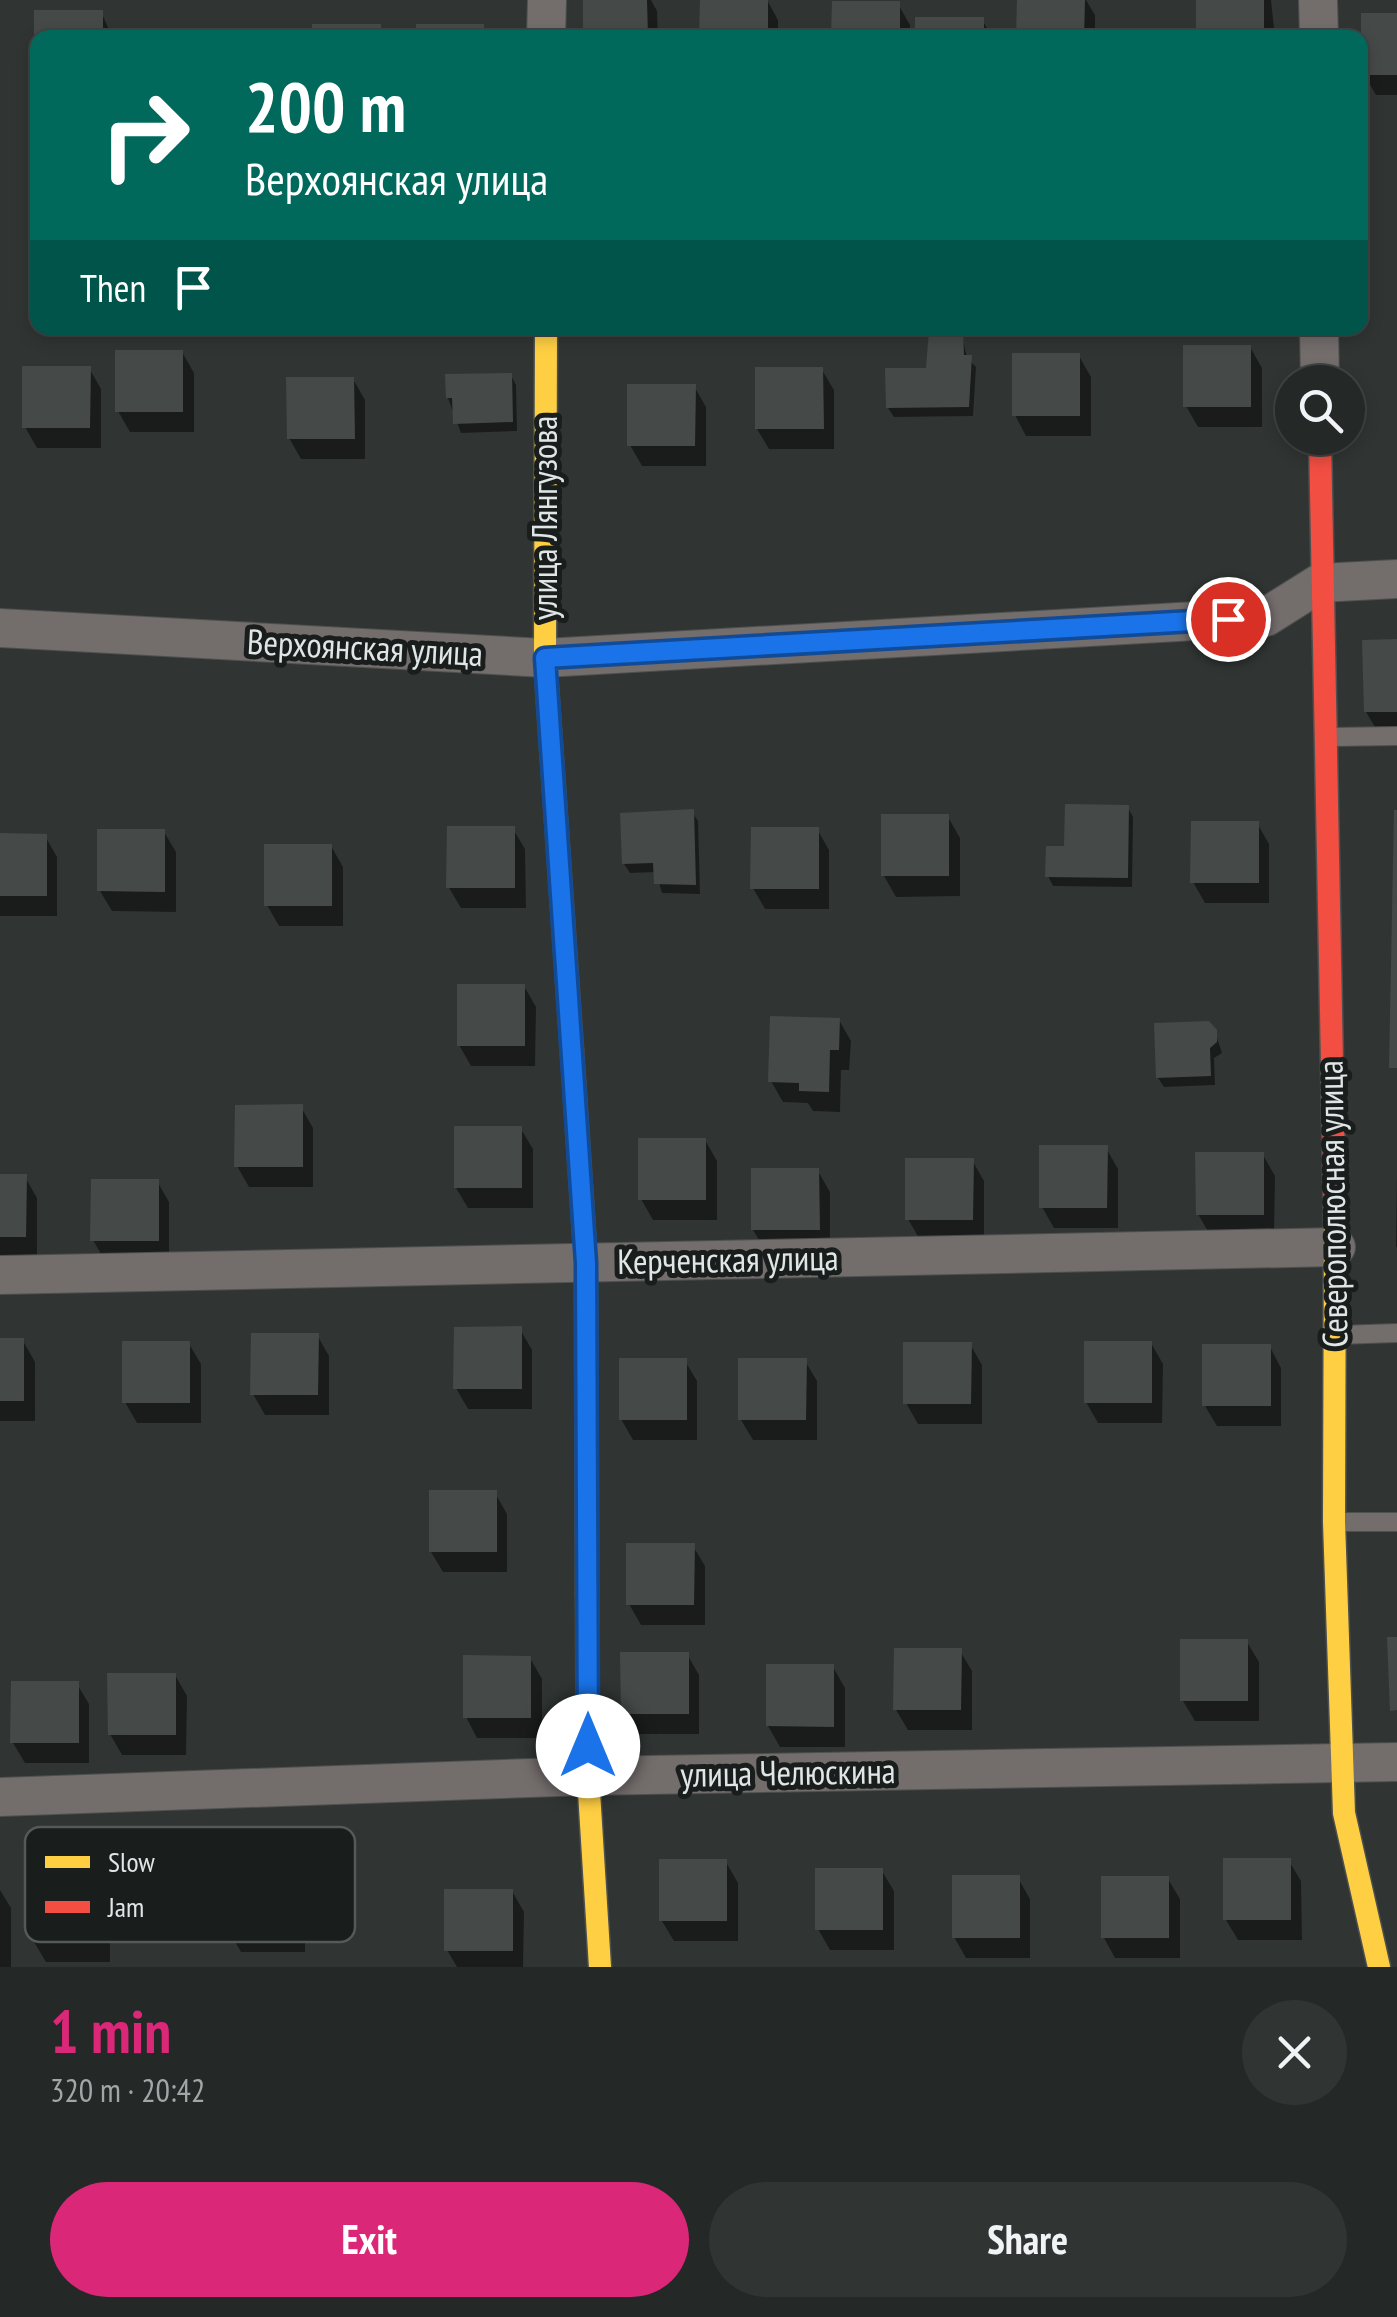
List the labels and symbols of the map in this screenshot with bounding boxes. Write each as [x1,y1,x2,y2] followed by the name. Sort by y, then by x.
[521,416,567,620] street label: улица Лянгузова
[1186,577,1271,662] pin
[246,618,484,676] street label: Верхоянская улица
[1306,1060,1358,1348] street label: Северополюсная улица
[617,1234,839,1284] street label: Керченская улица
[536,1694,640,1798] position arrow
[680,1747,896,1797] street label: улица Челюскина
[25,1827,355,1942] legend
[108,1843,155,1880] text: Slow
[107,1888,144,1925] text: Jam

